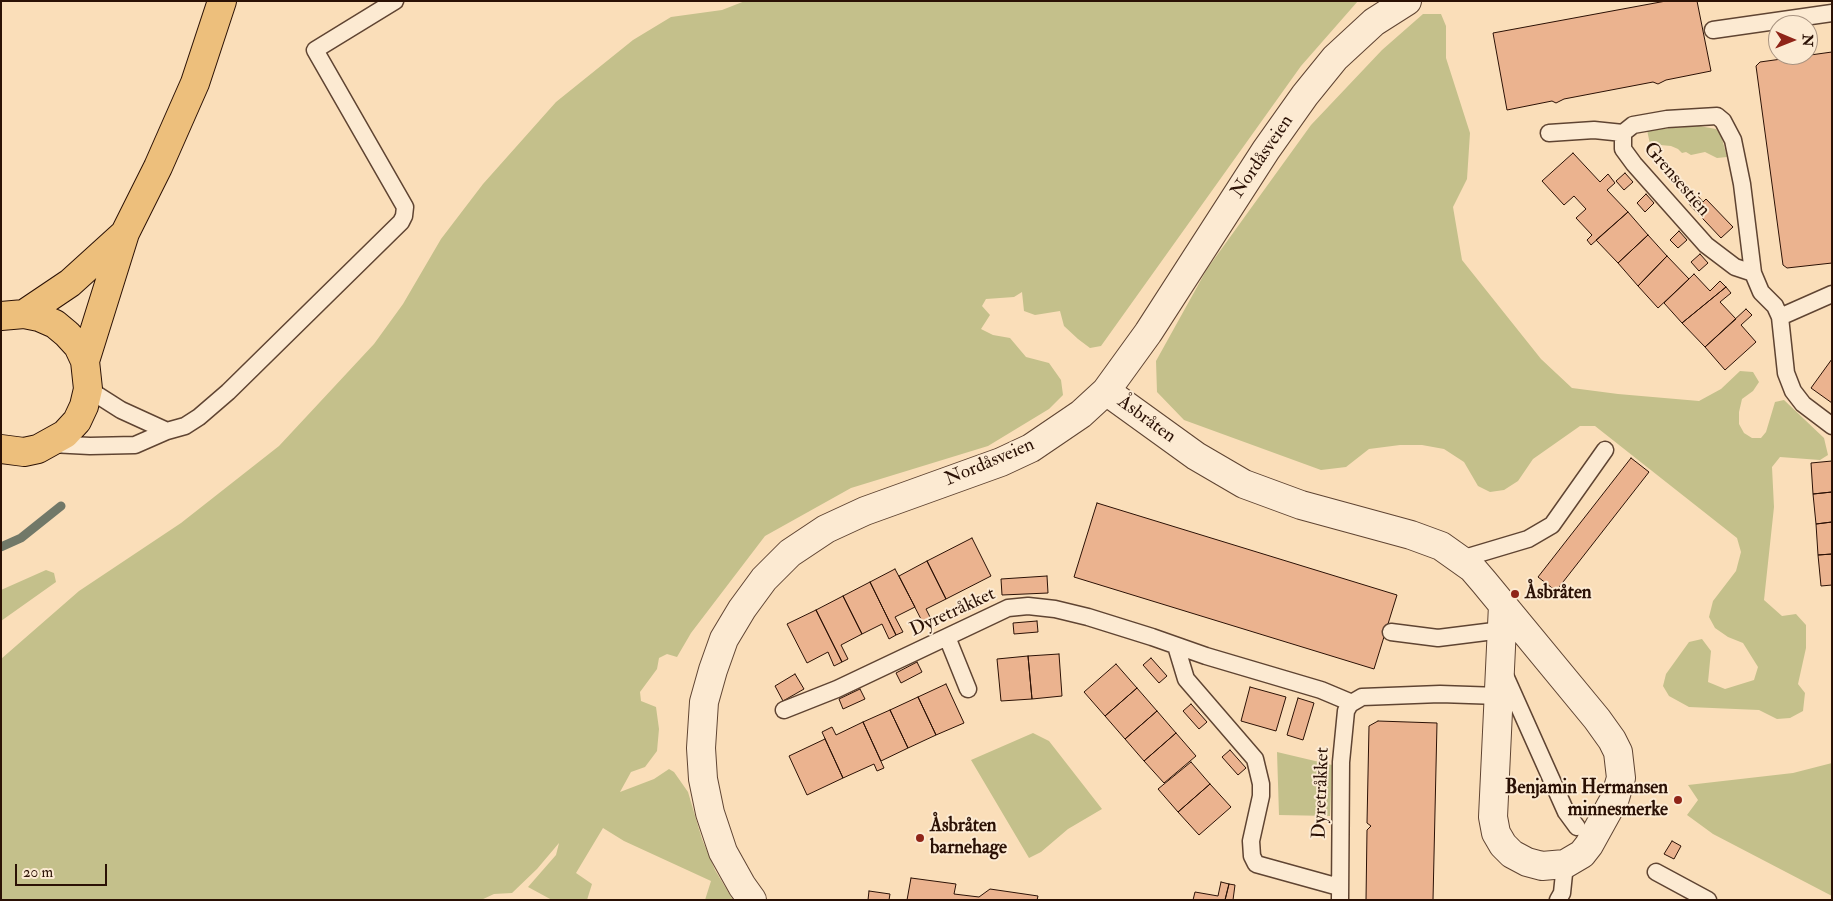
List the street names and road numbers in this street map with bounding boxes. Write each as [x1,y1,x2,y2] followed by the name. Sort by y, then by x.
[1227,111,1299,203] street label: Nordåsveien
[1638,138,1714,222] street label: Grensestien
[1112,391,1180,449] street label: Åsbråten
[942,434,1038,492] street label: Nordåsveien
[907,583,999,643] street label: Dyretråkket
[1309,747,1335,839] street label: Dyretråkket

